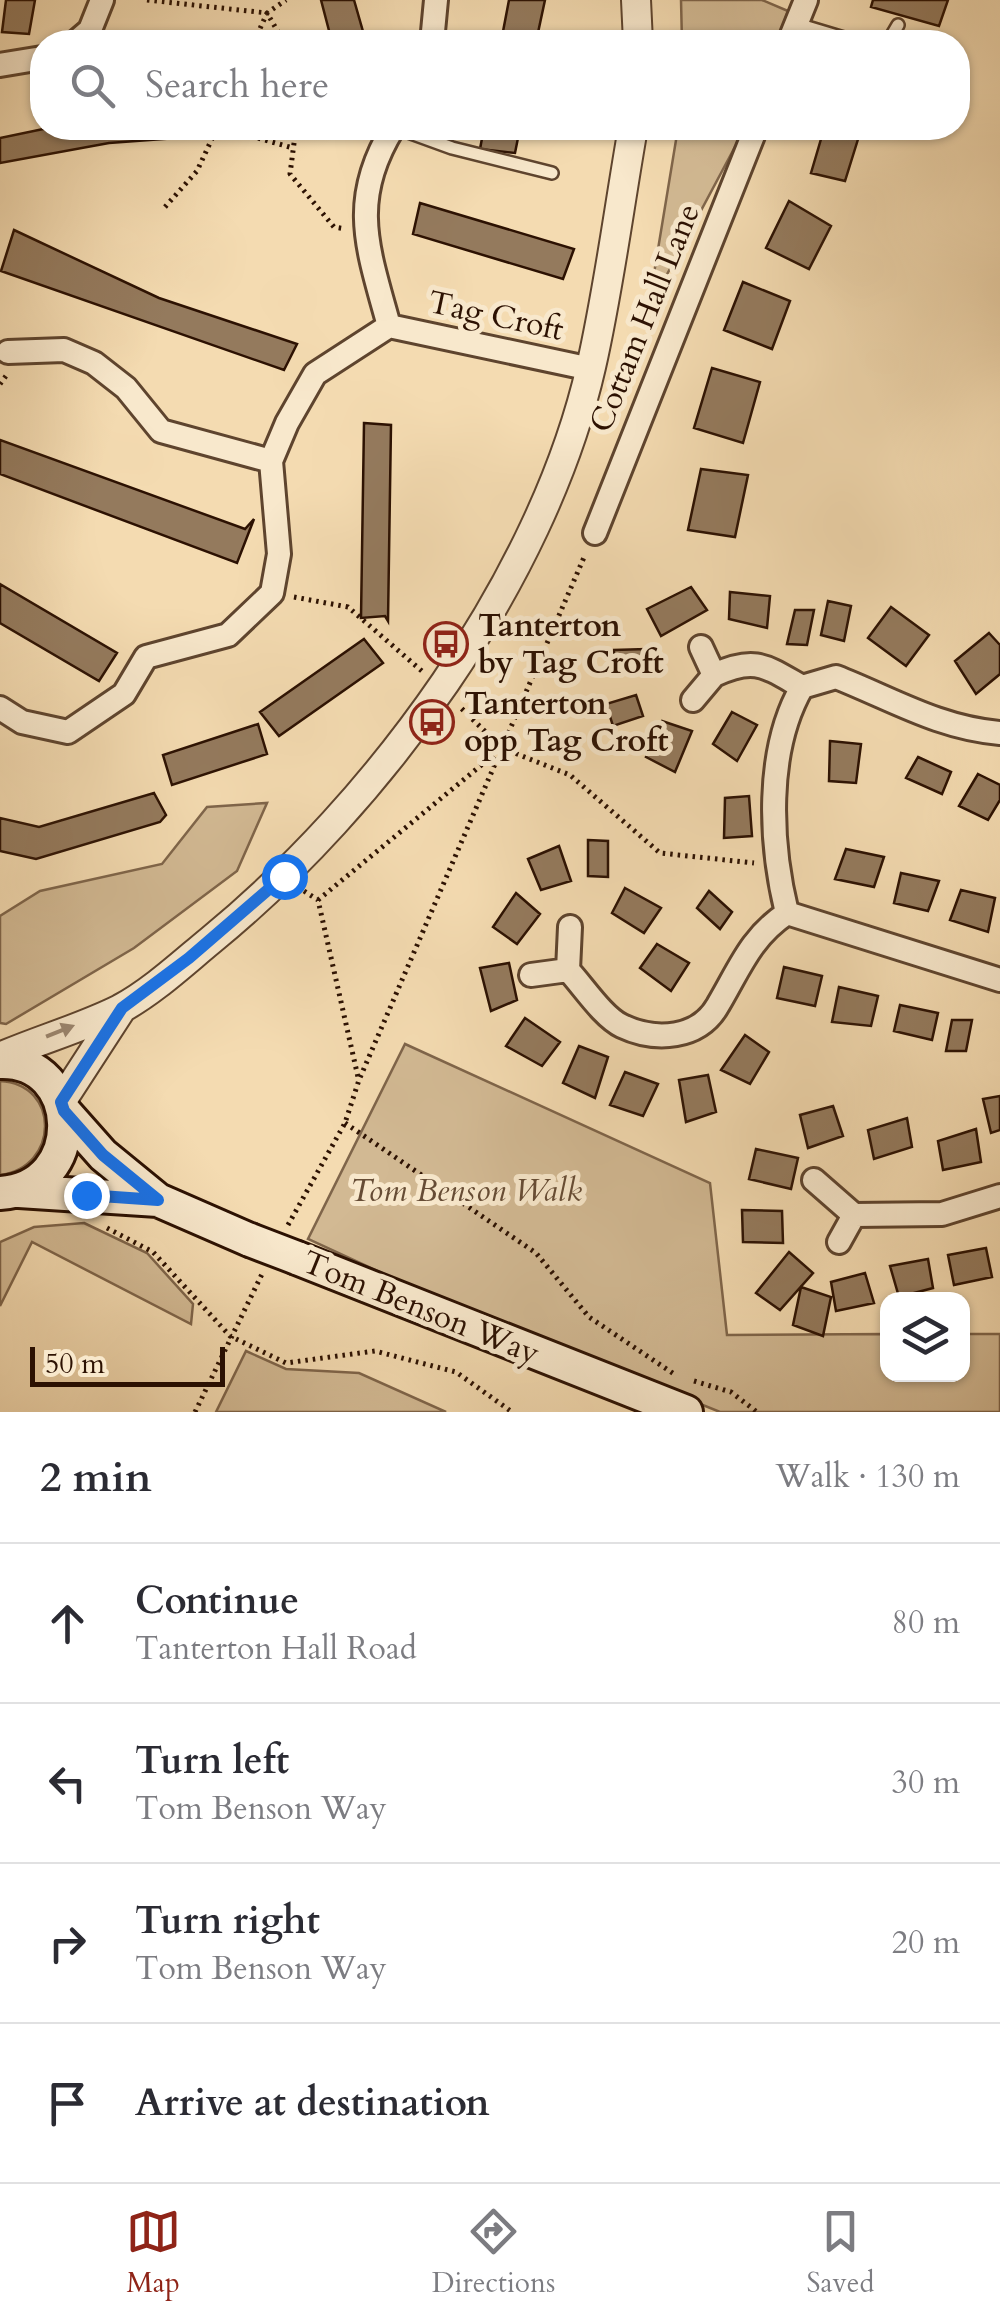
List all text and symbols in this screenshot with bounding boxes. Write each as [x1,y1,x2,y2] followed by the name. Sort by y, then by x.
[30,30,970,140] search box
[65,58,120,113] icon: search
[145,59,329,111] text: Search here
[579,197,711,439] street label: Cottam Hall Lane
[424,280,568,352] street label: Tag Croft
[478,604,664,685] place label: Tanterton by Tag Croft
[423,621,469,667] bus stop icon: Tanterton by Tag Croft
[464,682,669,763] place label: Tanterton opp Tag Croft
[409,699,455,745] bus stop icon: Tanterton opp Tag Croft
[262,854,308,900] route start
[46,1023,76,1039] one-way arrow
[350,1169,582,1213] park label: Tom Benson Walk
[64,1173,110,1219] route end
[296,1240,546,1376] street label: Tom Benson Way
[880,1292,970,1382] map controls
[880,1292,970,1382] button: layers
[30,1342,225,1386] scale bar
[45,1345,105,1383] text: 50 m
[40,1449,152,1506] text: 2 min
[775,1455,960,1499] text: Walk · 130 m
[135,1575,299,1627] text: Continue
[40,1596,95,1651] icon: ahead
[892,1601,960,1645] text: 80 m
[135,1627,417,1671] text: Tanterton Hall Road
[135,1735,289,1787] text: Turn left
[40,1756,95,1811] icon: left
[892,1761,960,1805] text: 30 m
[135,1787,387,1831] text: Tom Benson Way
[135,1895,320,1947] text: Turn right
[40,1916,95,1971] icon: right
[892,1921,960,1965] text: 20 m
[135,1947,387,1991] text: Tom Benson Way
[40,2076,95,2131] icon: arrive
[135,2077,490,2129] text: Arrive at destination
[126,2204,181,2302] tab: Map
[432,2204,555,2302] tab: Directions
[806,2204,874,2302] tab: Saved

